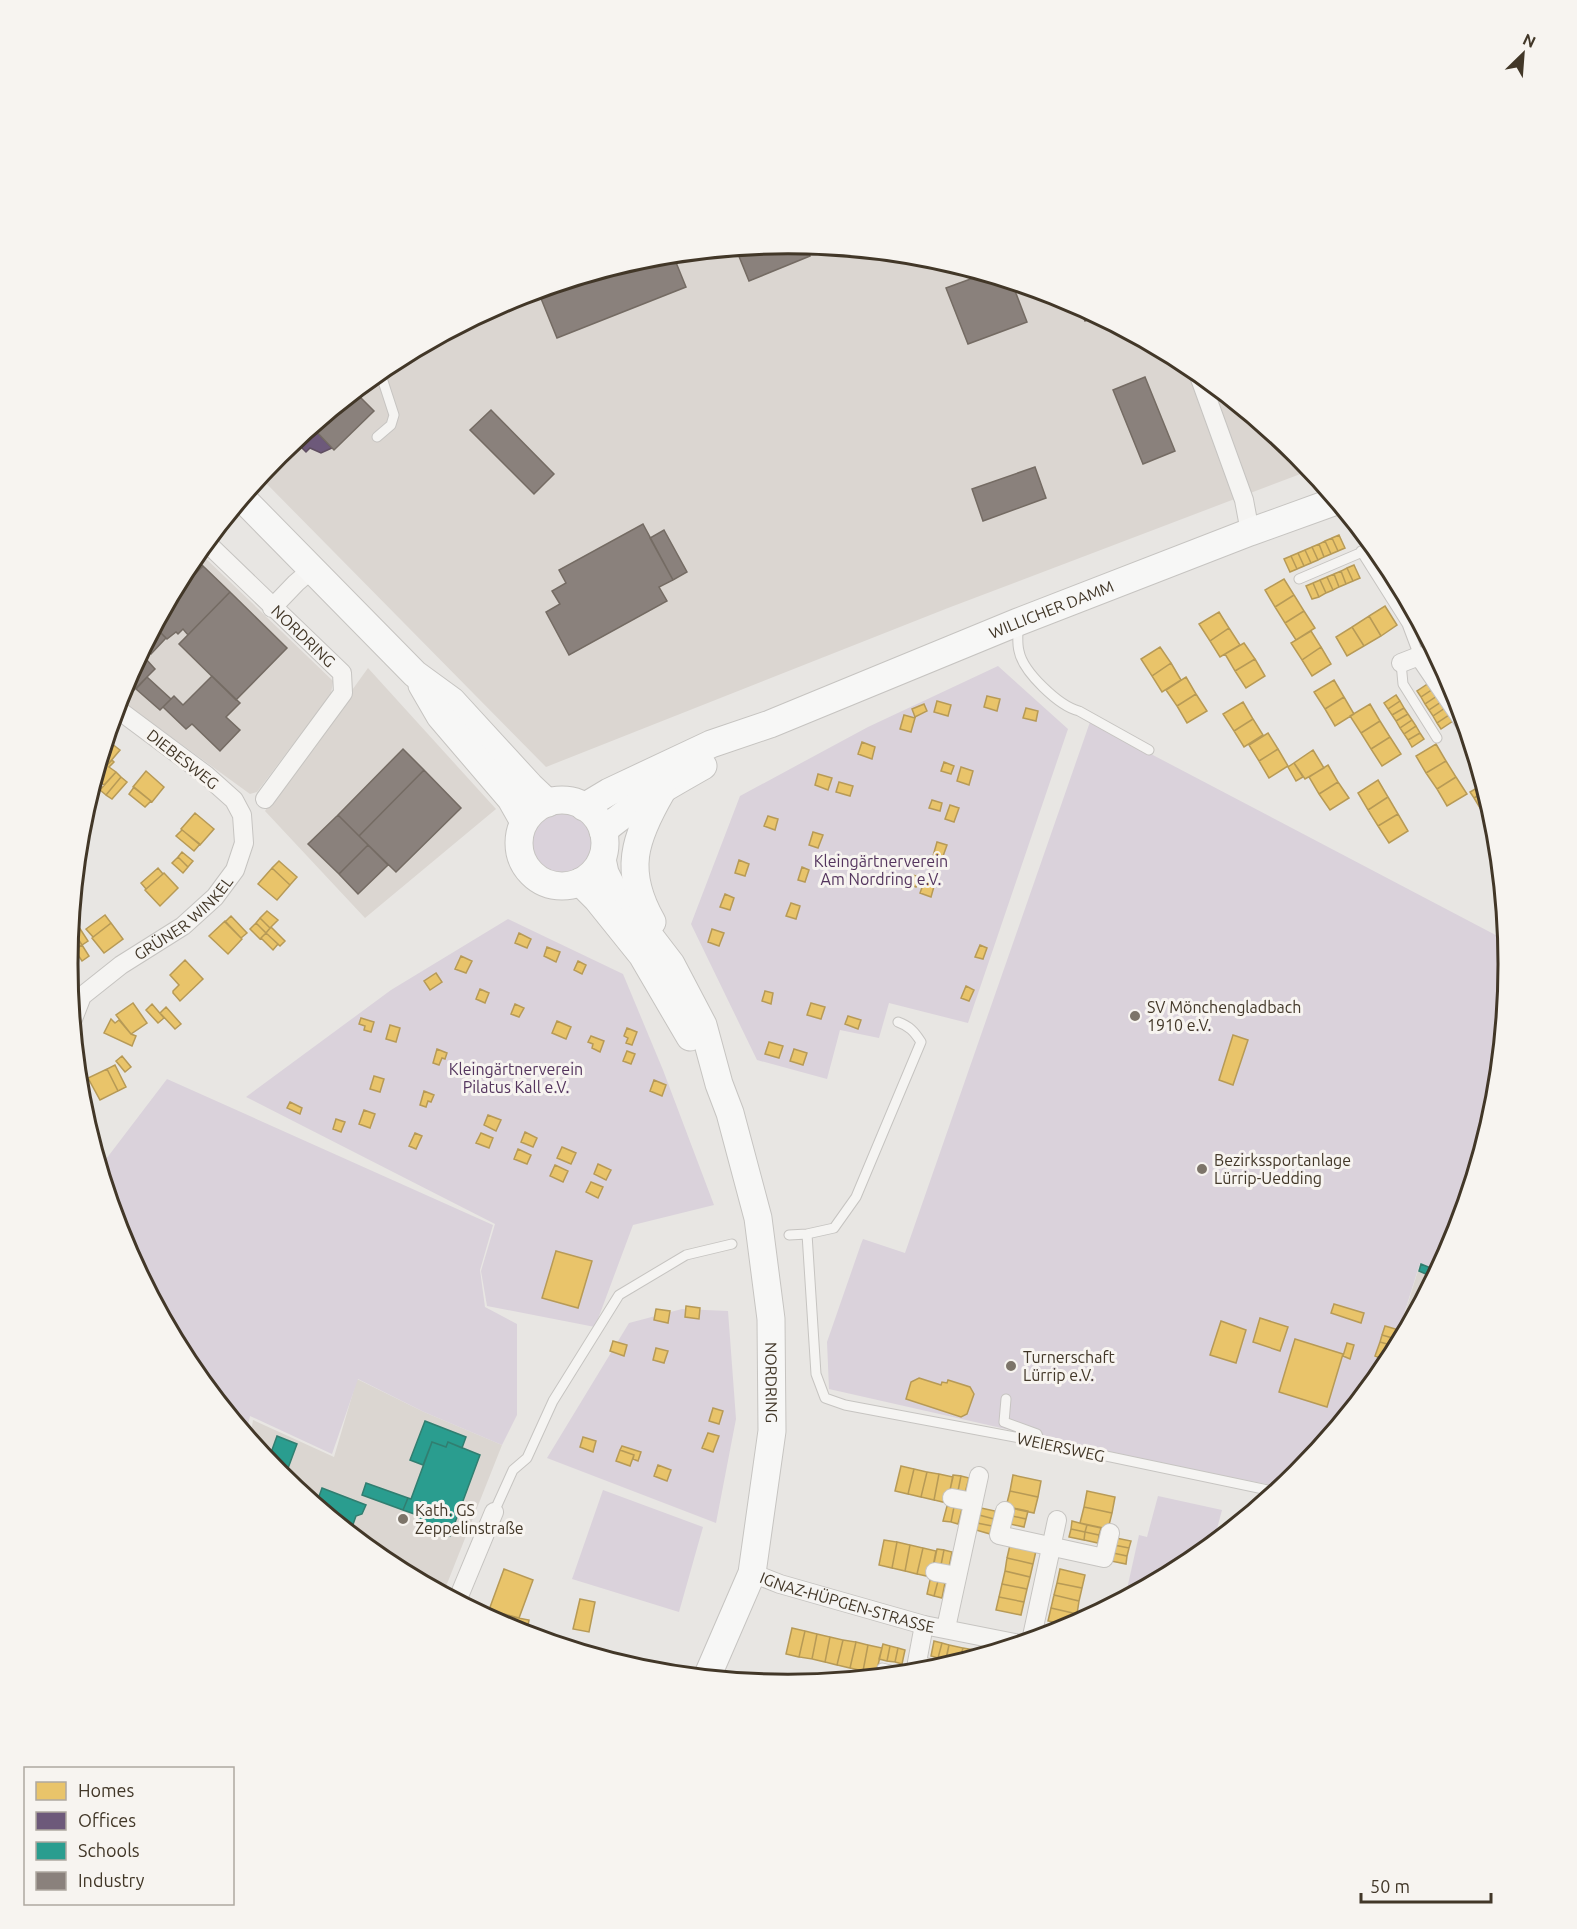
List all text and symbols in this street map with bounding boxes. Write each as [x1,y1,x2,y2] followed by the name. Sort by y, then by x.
[1493,24,1553,84] north arrow
[1520,30,1539,51] text: N
[986,577,1116,642] street label: WILLICHER DAMM
[268,601,339,671] street label: NORDRING
[144,725,222,793] street label: DIEBESWEG
[814,852,948,888] park label: Kleingärtnerverein Am Nordring e.V.
[131,873,236,964] street label: GRÜNER WINKEL
[1147,998,1301,1034] place label: SV Mönchengladbach 1910 e.V.
[1128,1009,1142,1023] marker: SV Mönchengladbach 1910 e.V.
[449,1060,583,1096] park label: Kleingärtnerverein Pilatus Kall e.V.
[1214,1151,1351,1187] place label: Bezirkssportanlage Lürrip-Uedding
[1195,1162,1209,1176] marker: Bezirkssportanlage Lürrip-Uedding
[762,1342,781,1423] street label: NORDRING
[1023,1348,1116,1384] place label: Turnerschaft Lürrip e.V.
[1004,1359,1018,1373] marker: Turnerschaft Lürrip e.V.
[1015,1429,1107,1465] street label: WEIERSWEG
[415,1501,524,1537] place label: Kath. GS Zeppelinstraße
[396,1512,410,1526] marker: Kath. GS Zeppelinstraße
[757,1568,936,1636] street label: IGNAZ-HÜPGEN-STRASSE
[24,1767,234,1905] legend
[78,1780,135,1800] text: Homes
[78,1810,136,1830] text: Offices
[78,1840,140,1860] text: Schools
[1361,1866,1492,1904] scale bar
[78,1870,145,1890] text: Industry
[1370,1876,1410,1896] text: 50 m

